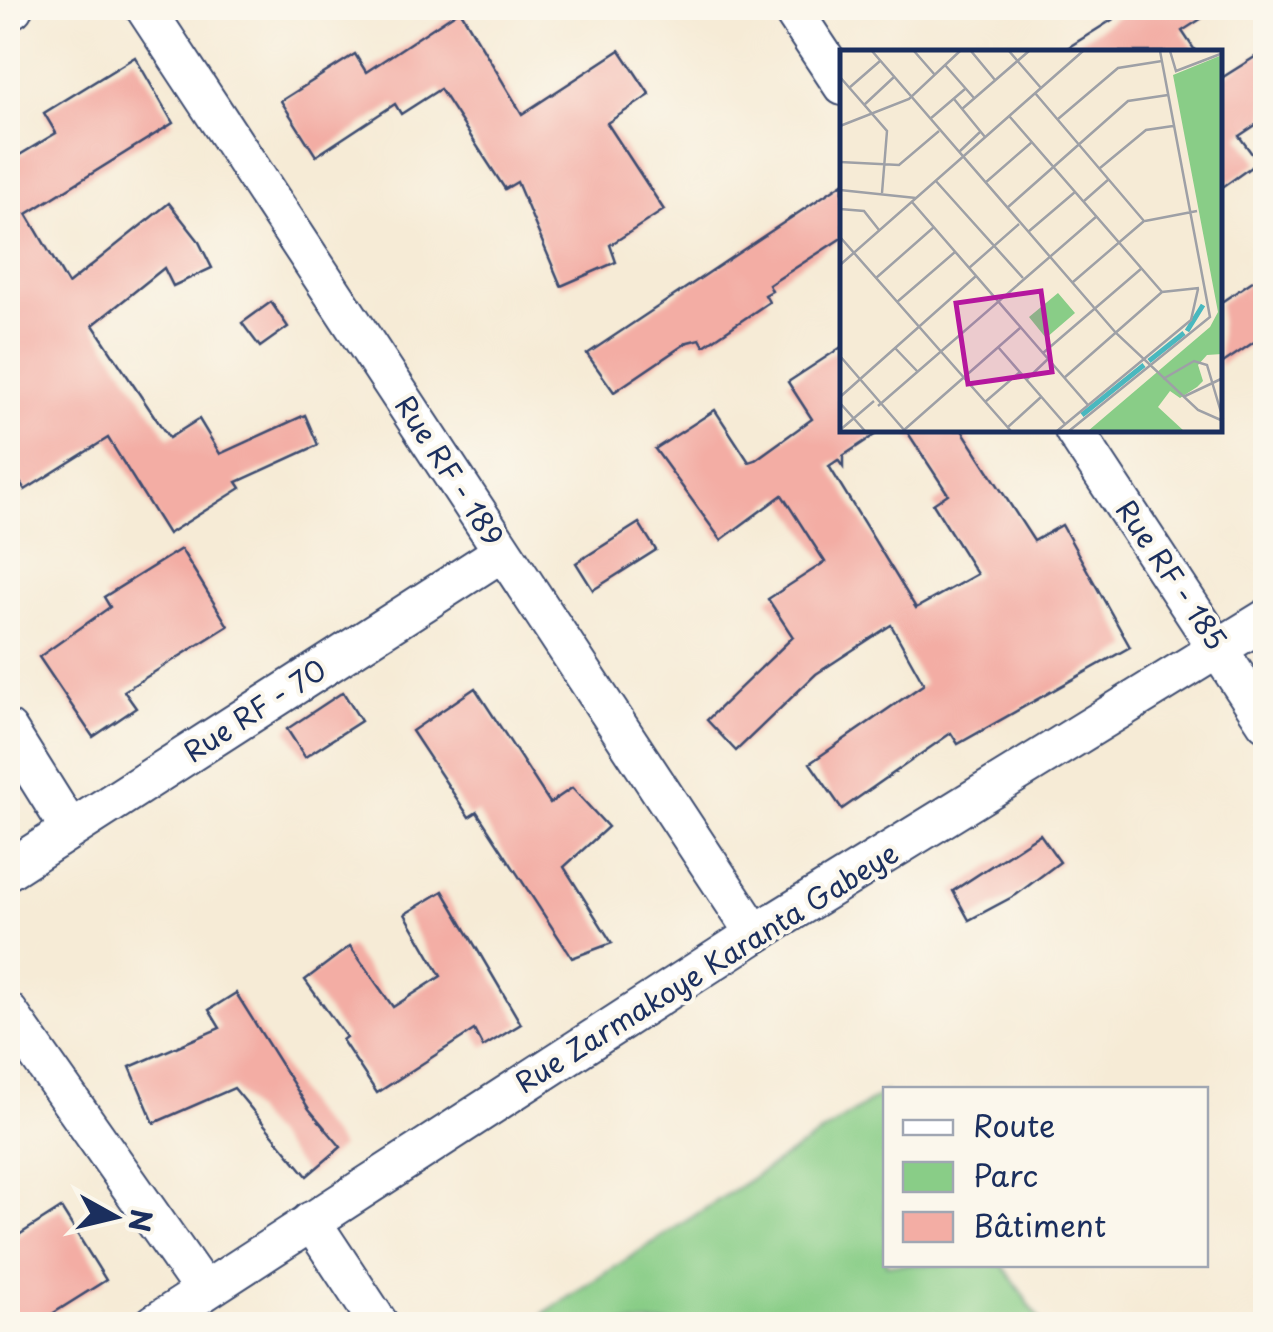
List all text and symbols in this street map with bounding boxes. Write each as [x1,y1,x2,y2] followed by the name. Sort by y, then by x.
[840,50,1223,432] inset map
[385,386,515,554] street label: Rue RF - 189
[1106,491,1238,658] street label: Rue RF - 185
[175,648,334,772] street label: Rue RF - 70
[506,831,906,1103] street label: Rue Zarmakoye Karanta Gabeye
[883,1087,1208,1267] legend
[973,1102,1055,1147] text: Route
[973,1152,1038,1197] text: Parc
[65,1167,165,1267] north arrow
[973,1202,1106,1247] text: Bâtiment
[118,1207,164,1235] text: N

